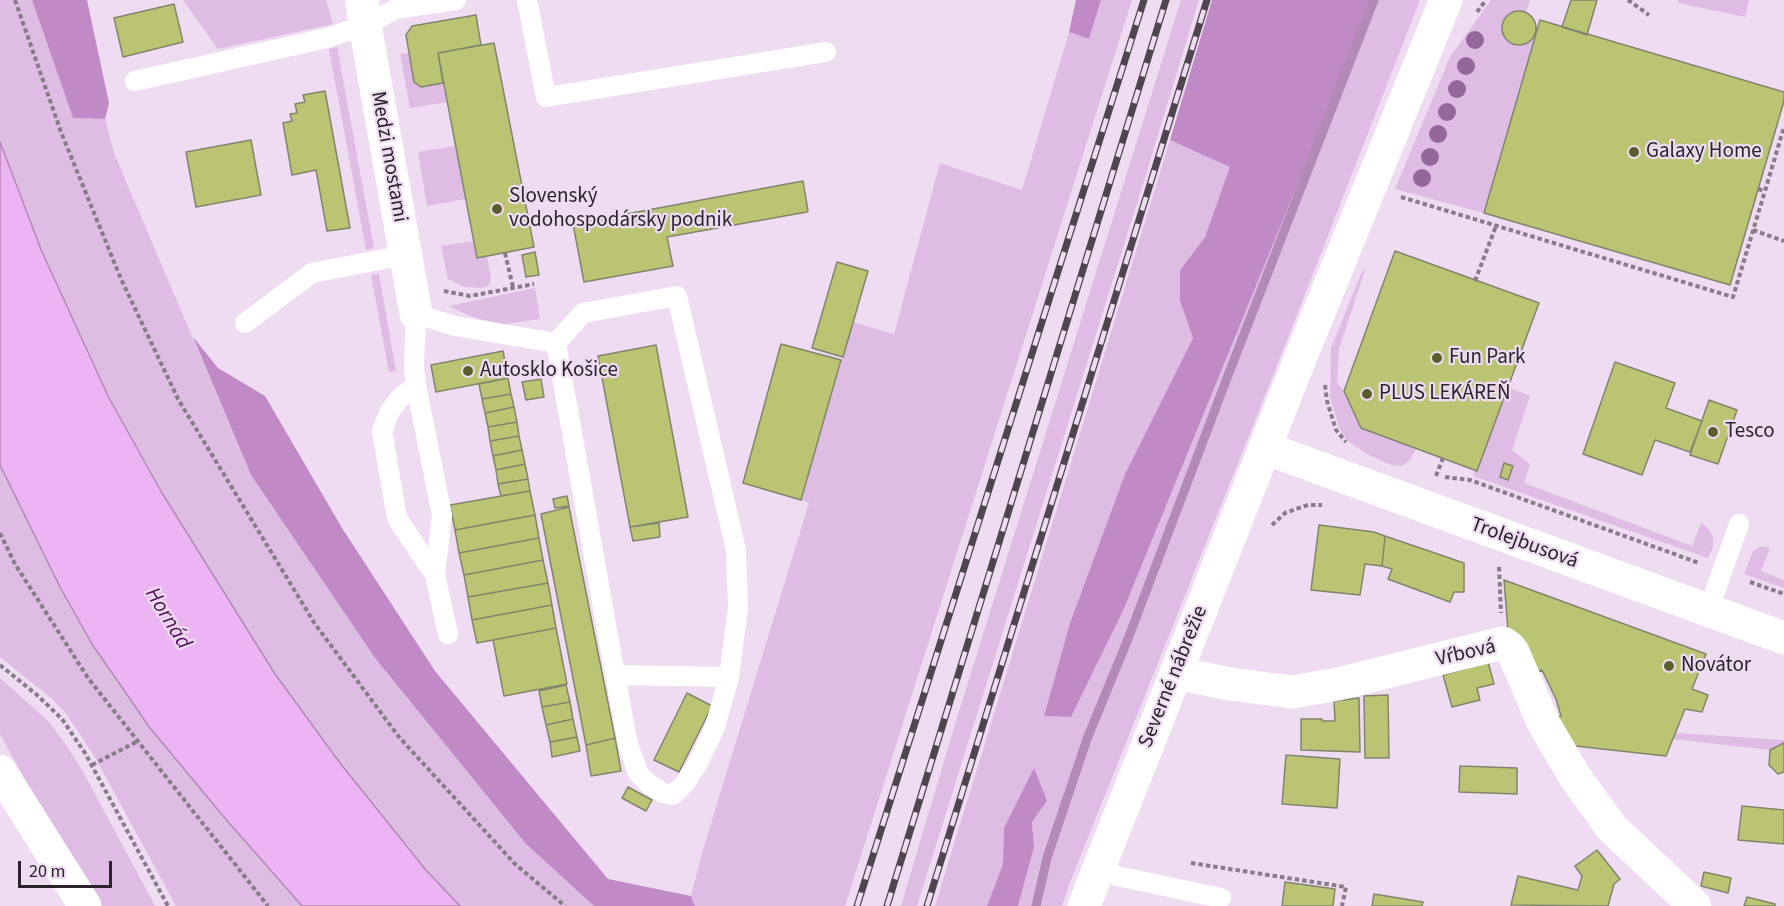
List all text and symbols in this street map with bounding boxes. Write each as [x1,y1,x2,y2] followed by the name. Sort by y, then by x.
[364,90,412,224] street label: Medzi mostami
[1646,139,1762,165] place label: Galaxy Home
[1627,145,1641,159] marker: Galaxy Home
[509,184,732,234] place label: Slovenský vodohospodársky podnik
[490,202,504,216] marker: Slovenský vodohospodársky podnik
[1449,345,1525,371] place label: Fun Park
[1430,351,1444,365] marker: Fun Park
[480,358,618,384] place label: Autosklo Košice
[461,364,475,378] marker: Autosklo Košice
[1379,381,1510,407] place label: PLUS LEKÁREŇ
[1360,387,1374,401] marker: PLUS LEKÁREŇ
[1725,419,1775,445] place label: Tesco
[1706,425,1720,439] marker: Tesco
[1467,513,1581,575] street label: Trolejbusová
[138,583,196,655] water label: Hornád
[1134,602,1214,752] street label: Severné nábrežie
[1434,635,1498,673] street label: Vŕbová
[1681,653,1751,679] place label: Novátor
[1662,659,1676,673] marker: Novátor
[21,849,116,887] scale bar
[29,859,65,884] text: 20 m

